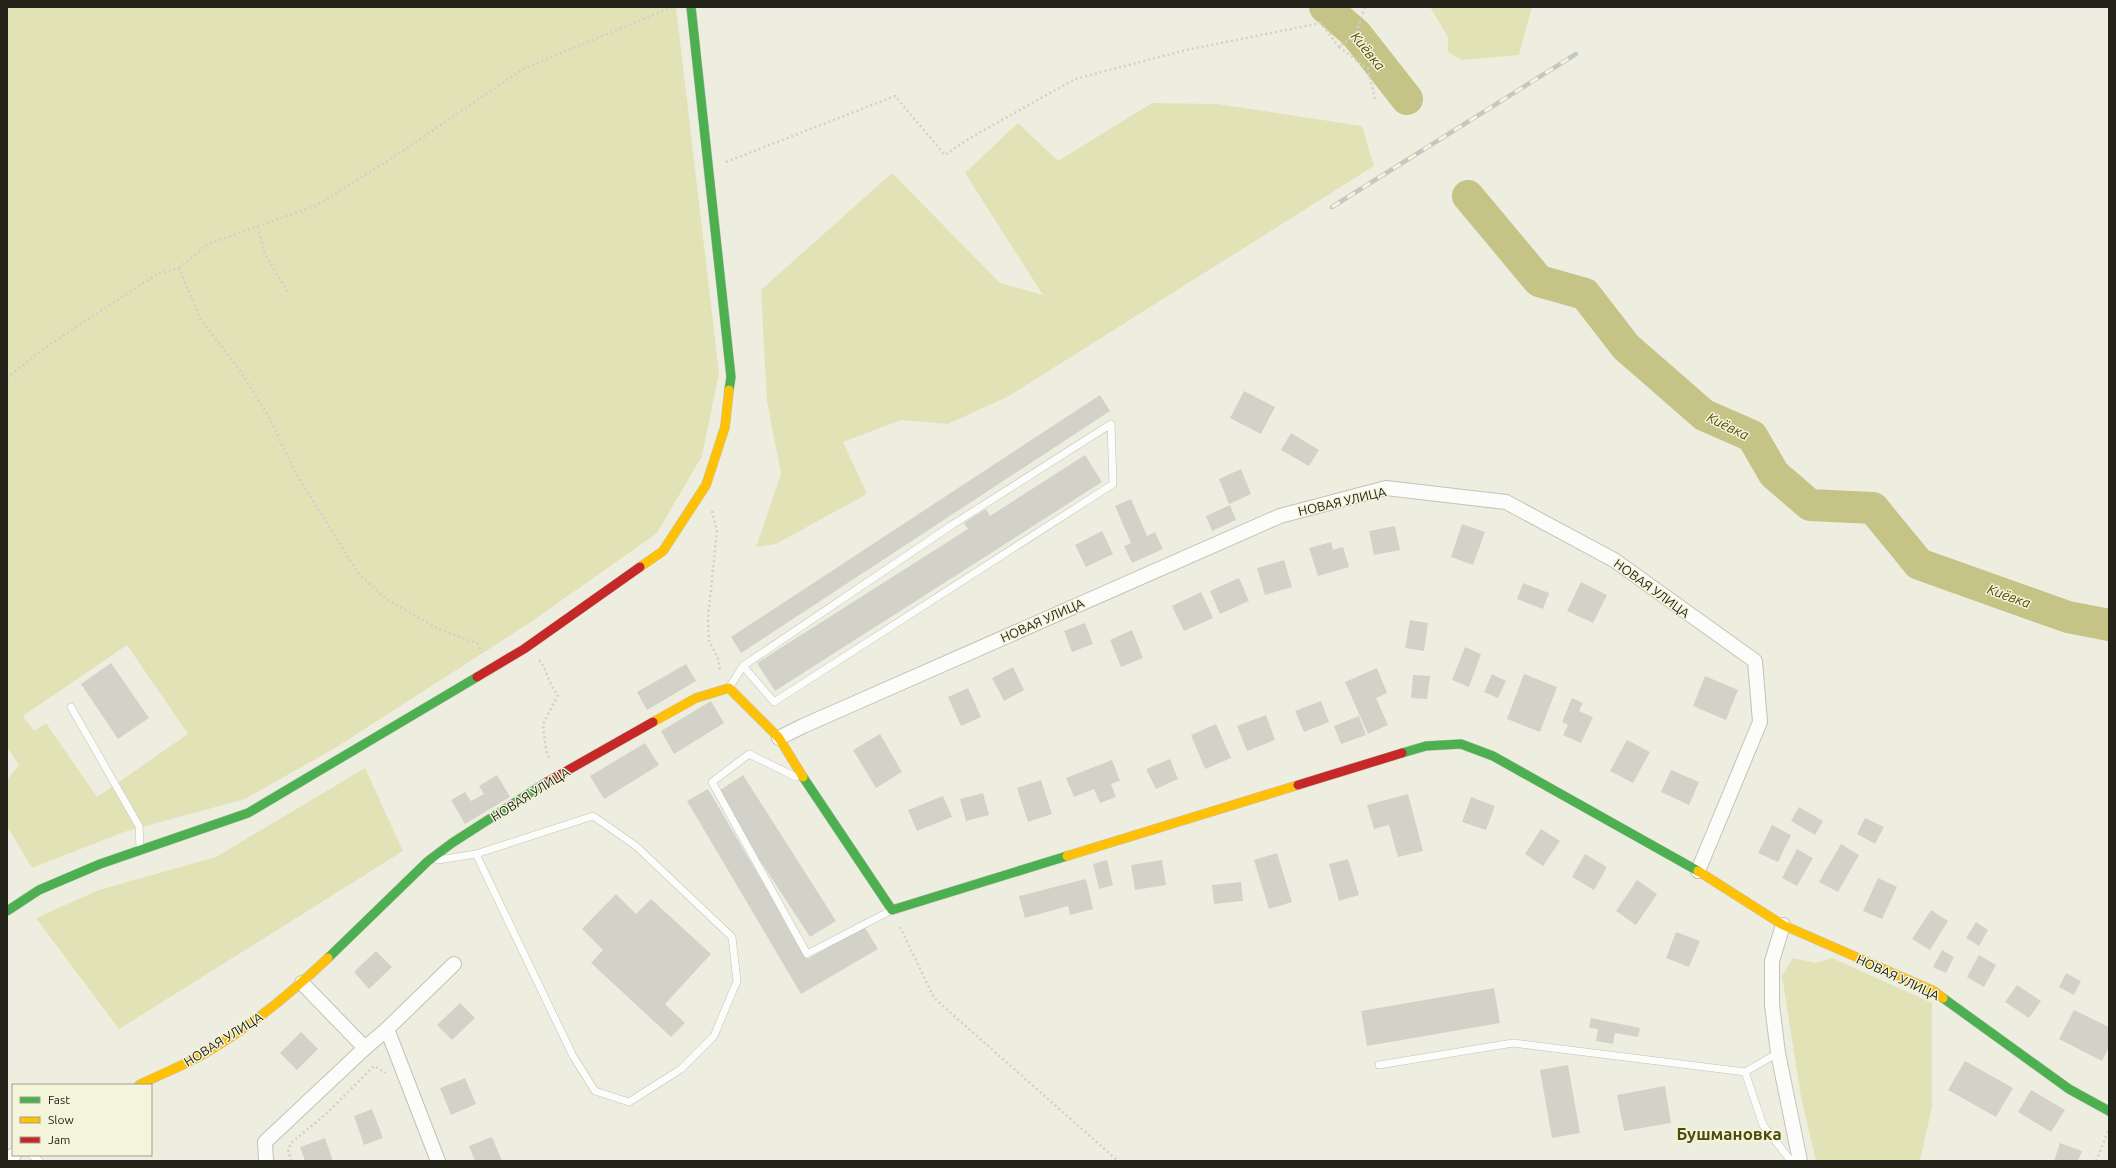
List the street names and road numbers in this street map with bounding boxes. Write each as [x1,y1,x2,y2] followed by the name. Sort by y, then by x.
[1297,484,1388,518] street label: НОВАЯ УЛИЦА
[1611,556,1693,620] street label: НОВАЯ УЛИЦА
[998,595,1086,645] street label: НОВАЯ УЛИЦА
[488,764,572,824] street label: НОВАЯ УЛИЦА
[1854,952,1942,1003] street label: НОВАЯ УЛИЦА
[181,1009,265,1069] street label: НОВАЯ УЛИЦА

